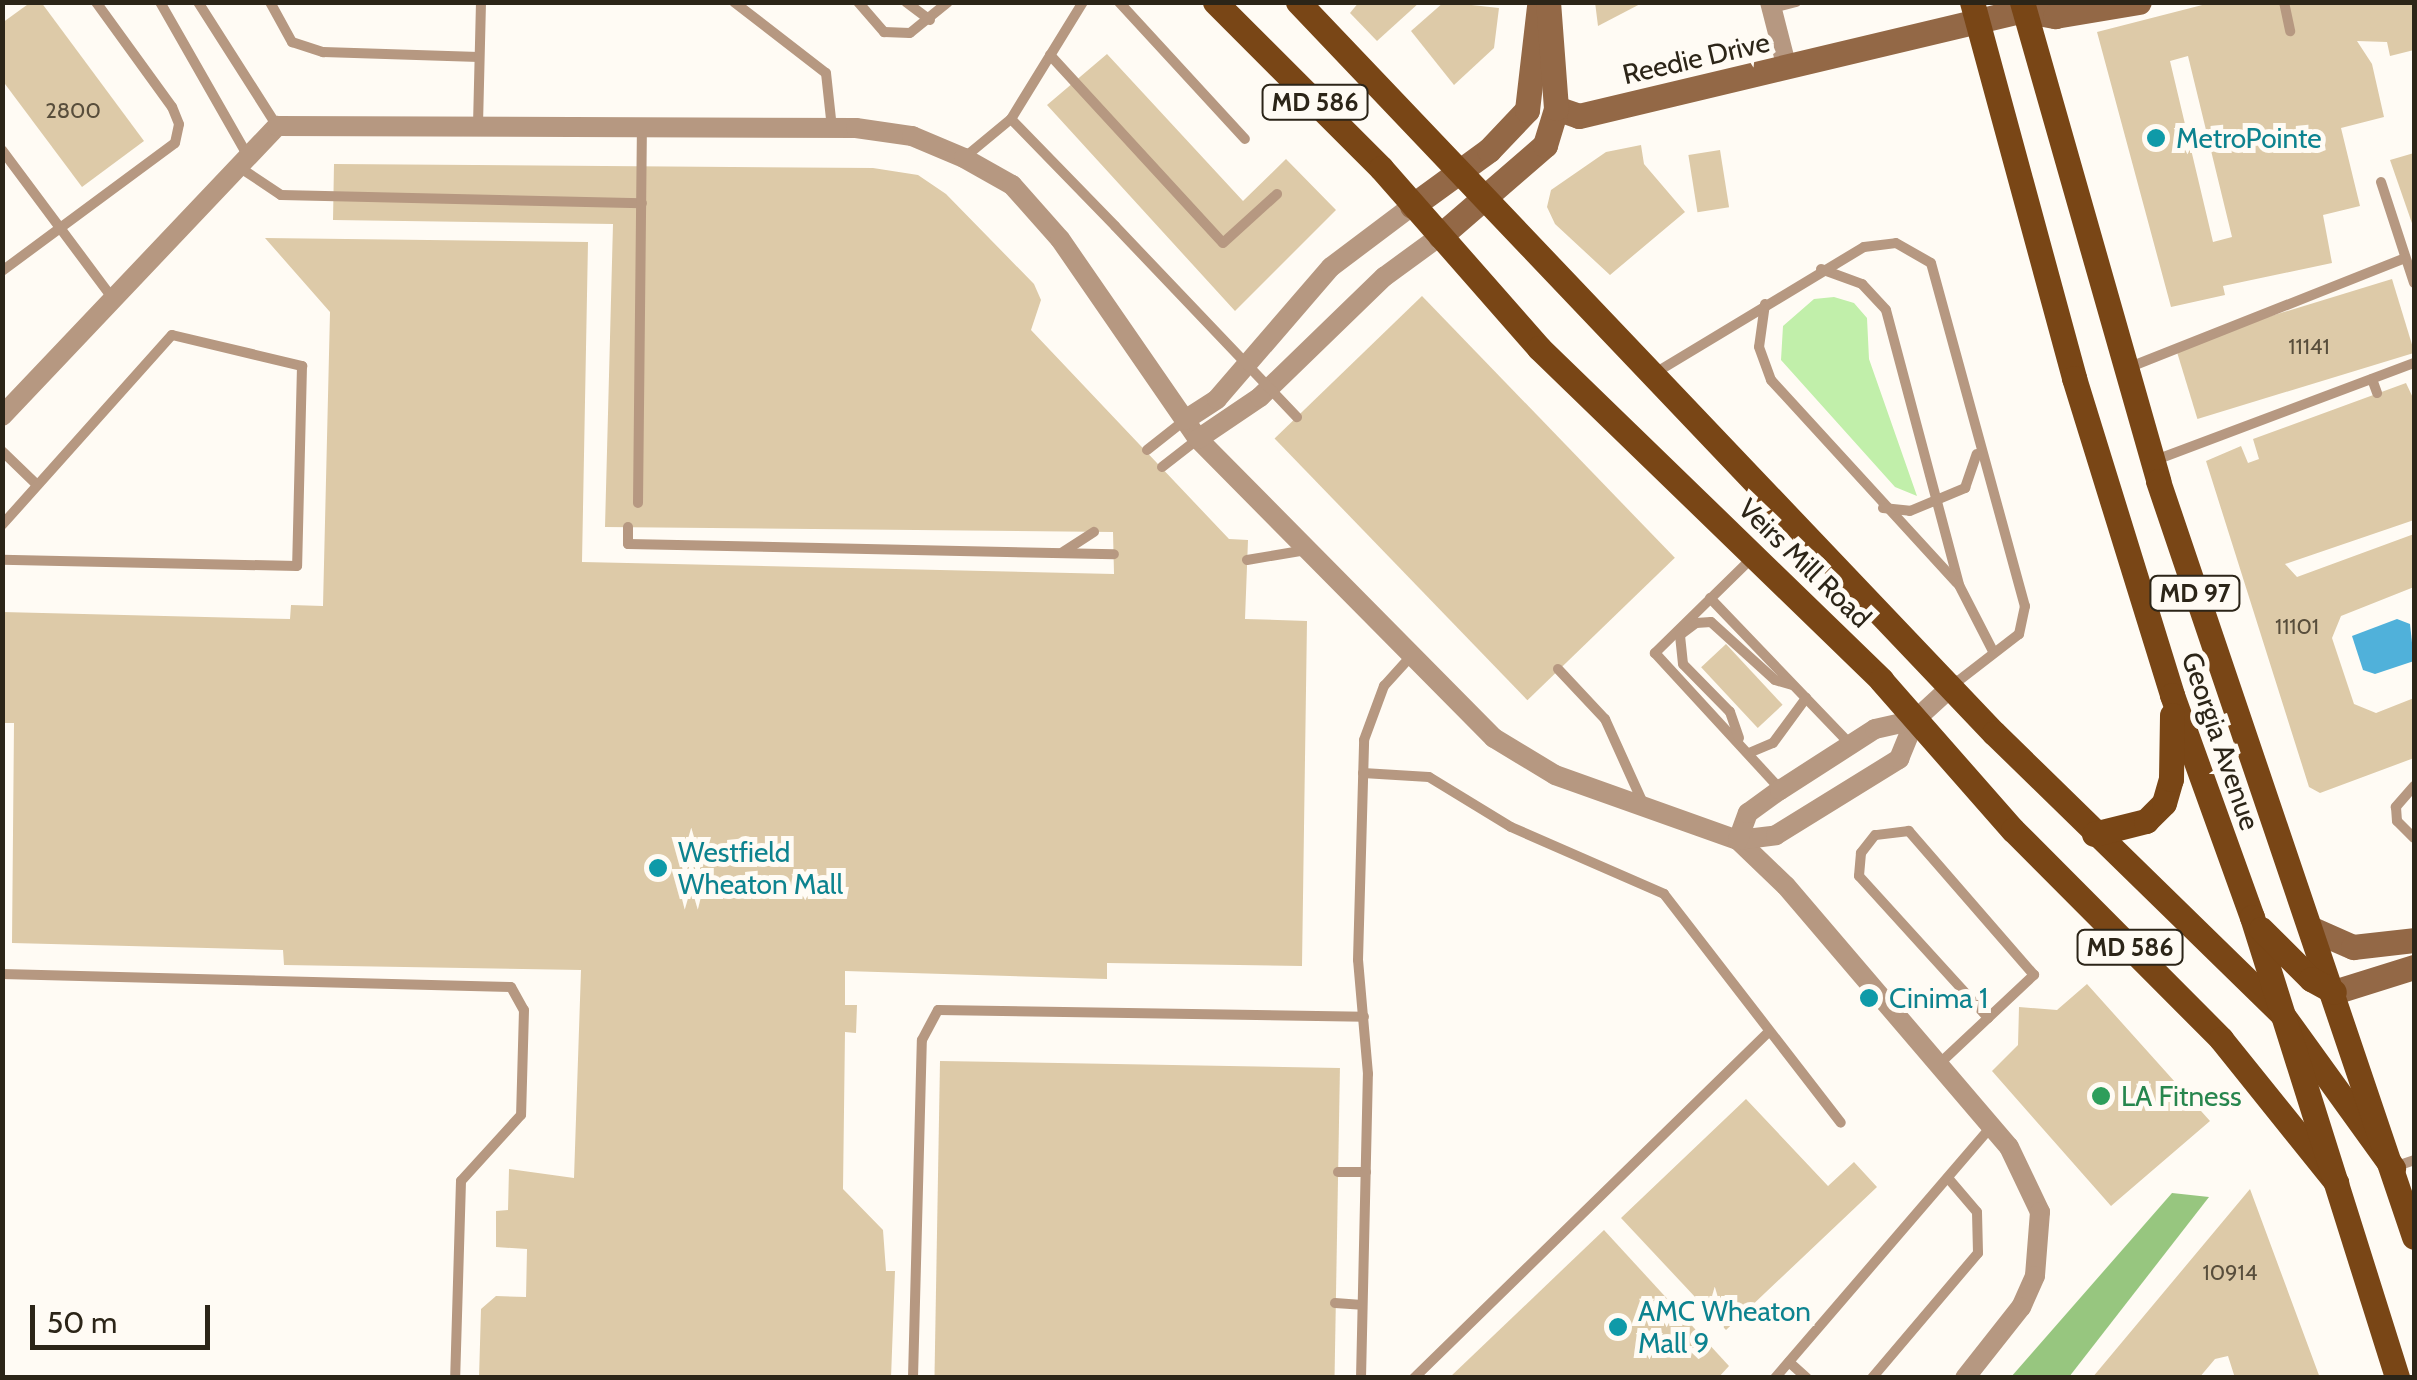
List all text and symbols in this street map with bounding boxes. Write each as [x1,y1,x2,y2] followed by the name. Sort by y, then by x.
[1619,25,1773,91] street label: Reedie Drive
[1260,82,1370,122] road number: MD 586
[45,98,101,124] house number: 2800
[2176,121,2322,155] place label: MetroPointe
[2145,127,2167,149] marker: MetroPointe
[2288,334,2330,360] house number: 11141
[1732,492,1878,634] street label: Veirs Mill Road
[2148,573,2242,613] road number: MD 97
[2275,614,2319,640] house number: 11101
[2175,648,2267,834] street label: Georgia Avenue
[678,835,843,901] place label: Westfield Wheaton Mall
[647,857,669,879] marker: Westfield Wheaton Mall
[2075,927,2185,967] road number: MD 586
[1889,981,1988,1015] place label: Cinima 1
[1858,987,1880,1009] marker: Cinima 1
[2121,1079,2242,1113] place label: LA Fitness
[2090,1085,2112,1107] marker: LA Fitness
[2203,1260,2257,1286] house number: 10914
[35,1285,215,1347] scale bar
[1638,1294,1811,1360] place label: AMC Wheaton Mall 9
[47,1304,117,1341] text: 50 m
[1607,1316,1629,1338] marker: AMC Wheaton Mall 9

